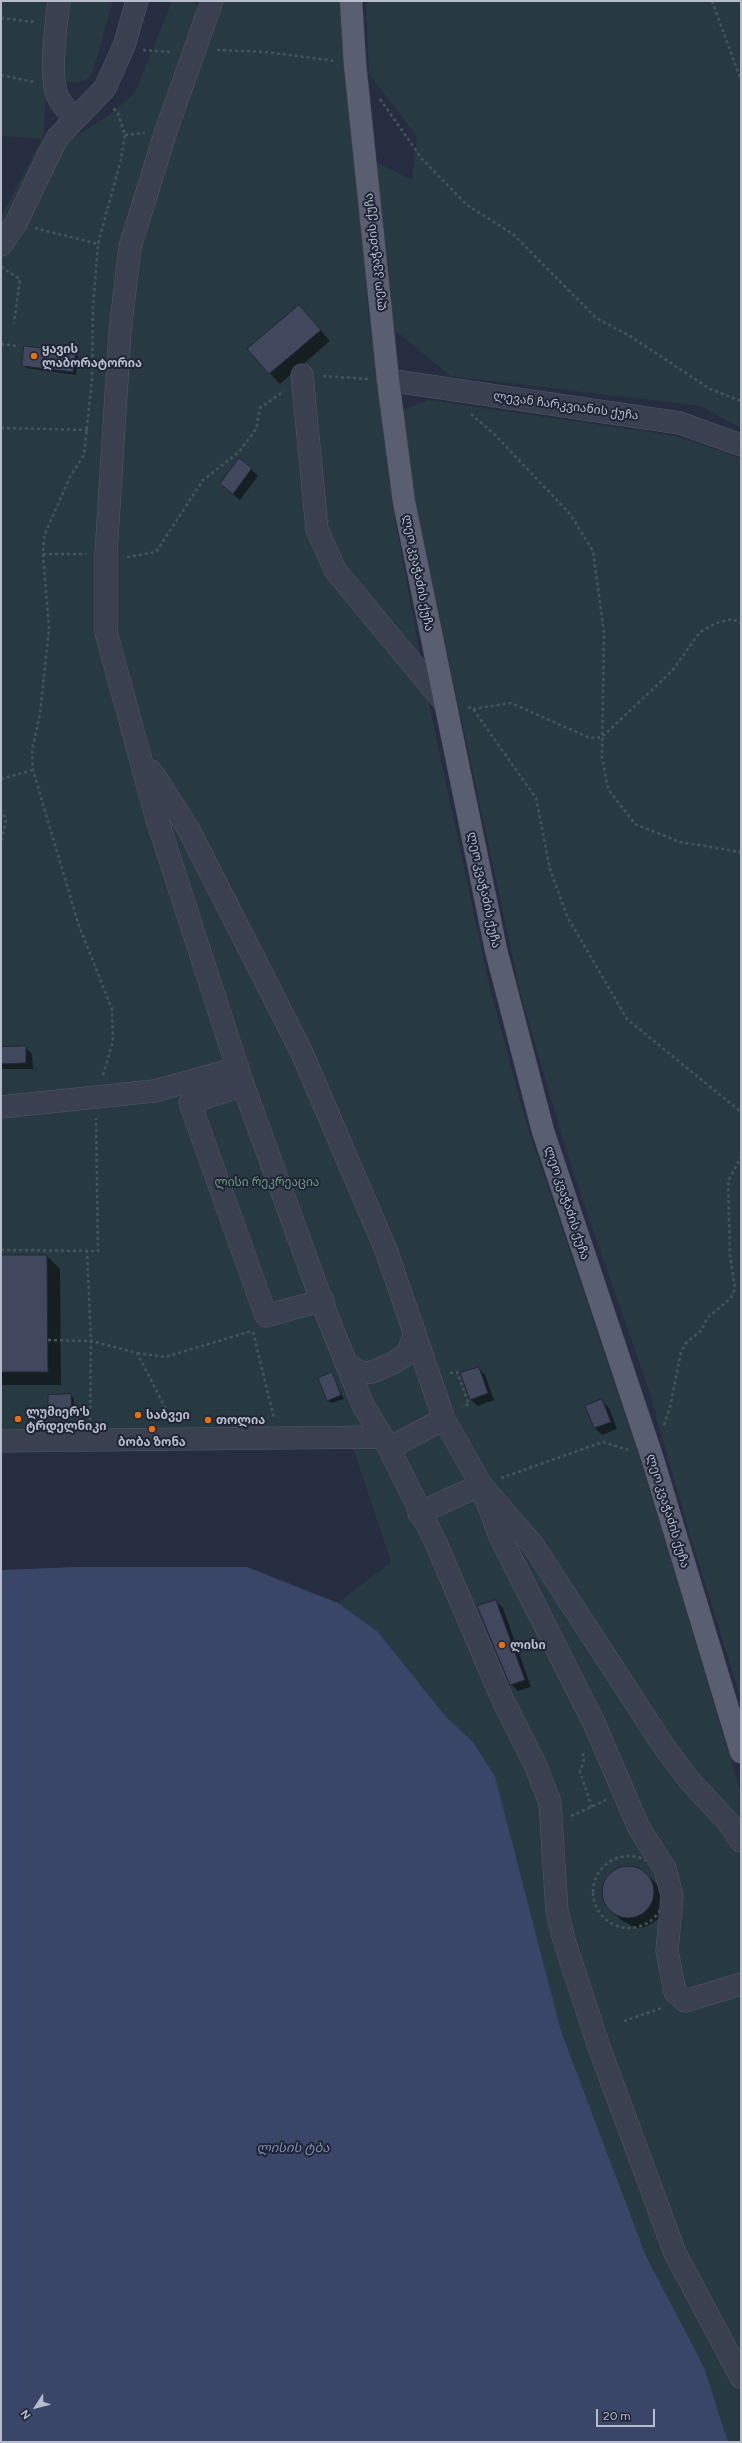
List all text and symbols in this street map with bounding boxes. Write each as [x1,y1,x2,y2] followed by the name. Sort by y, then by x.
[362,192,388,312] street label: ლეო კვაჭაძის ქუჩა
[42,342,142,370] place label: ყავის ლაბორატორია
[29,351,39,361] marker: ყავის ლაბორატორია
[492,389,640,423] street label: ლევან ჩარკვიანის ქუჩა
[400,513,436,633] street label: ლეო კვაჭაძის ქუჩა
[465,831,503,949] street label: ლეო კვაჭაძის ქუჩა
[542,1144,592,1262] street label: ლეო კვაჭაძის ქუჩა
[215,1175,319,1189] park label: ლისი რეკრეაცია
[26,1405,107,1433] place label: ლუმიერ'ს ტრდელნიკი
[146,1408,190,1422] place label: საბვეი
[133,1410,143,1420] marker: საბვეი
[216,1413,265,1427] place label: თოლია
[13,1414,23,1424] marker: ლუმიერ'ს ტრდელნიკი
[203,1415,213,1425] marker: თოლია
[147,1424,157,1434] marker: ბობა ზონა
[118,1435,186,1449] place label: ბობა ზონა
[644,1452,692,1570] street label: ლეო კვაჭაძის ქუჩა
[510,1638,546,1652] place label: ლისი
[497,1640,507,1650] marker: ლისი
[256,2140,330,2156] water label: ლისის ტბა
[16,2387,56,2427] north arrow
[598,2401,657,2427] scale bar
[18,2407,34,2422] text: N
[603,2409,631,2423] text: 20 m

